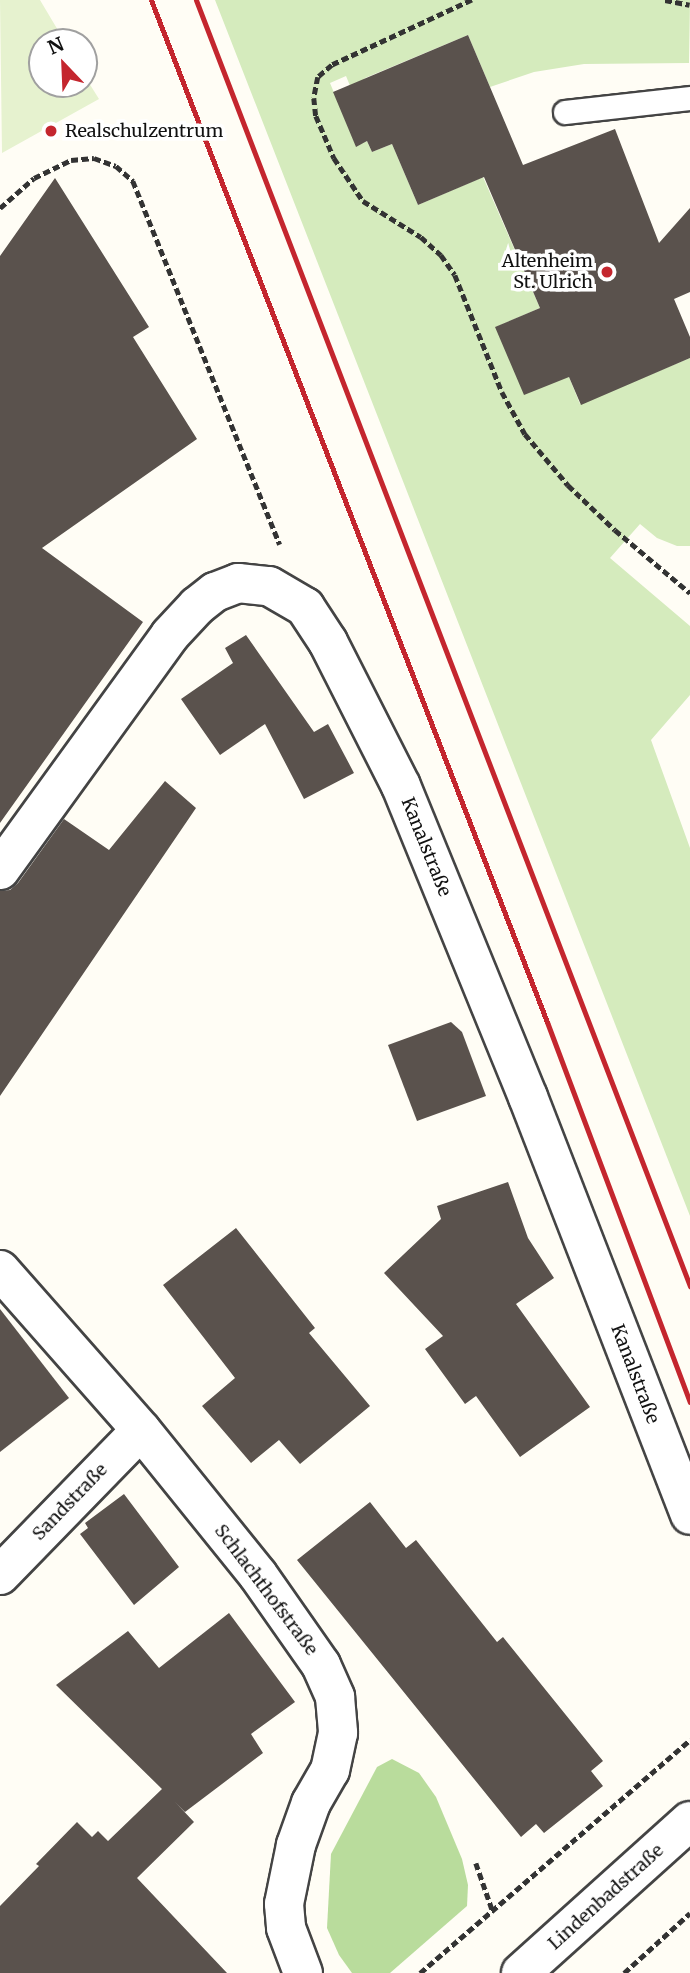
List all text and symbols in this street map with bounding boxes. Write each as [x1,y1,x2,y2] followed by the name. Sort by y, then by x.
[28,28,98,98] north arrow
[44,32,67,59] text: N
[65,120,223,142] place label: Realschulzentrum
[43,123,59,139] marker: Realschulzentrum
[502,251,593,294] place label: Altenheim St. Ulrich
[599,264,615,280] marker: Altenheim St. Ulrich
[396,794,456,900] street label: Kanalstraße
[606,1321,664,1427] street label: Kanalstraße
[28,1459,112,1545] street label: Sandstraße
[210,1520,322,1660] street label: Schlachthofstraße
[544,1840,668,1954] street label: Lindenbadstraße

